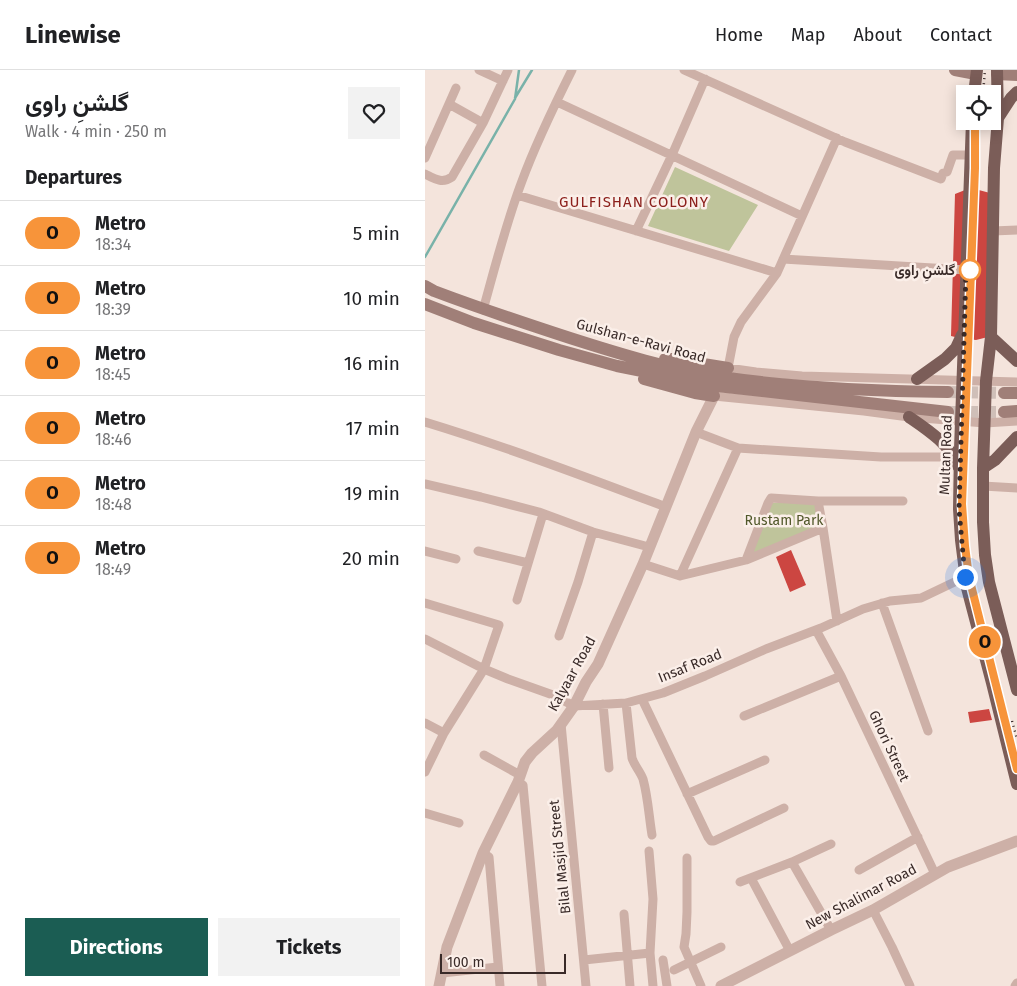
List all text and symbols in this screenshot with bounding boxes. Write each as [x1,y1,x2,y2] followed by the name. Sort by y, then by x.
[25,21,121,49] text: Linewise
[715,24,763,46] text: Home
[791,24,825,46] text: Map
[853,24,902,46] text: About
[930,24,992,46] text: Contact
[956,85,1001,130] map controls
[956,85,1001,130] button: locate
[348,87,400,139] button: heart
[25,89,129,117] text: گلشنِ راوی
[25,122,167,141] text: Walk · 4 min · 250 m
[25,166,122,189] text: Departures
[559,193,709,211] district label: GULFISHAN COLONY
[95,212,146,235] text: Metro
[46,222,59,244] text: O
[353,222,400,245] text: 5 min
[95,235,131,254] text: 18:34
[959,259,981,281] marker: گلشنِ راوی
[894,262,955,282] place label: گلشنِ راوی
[95,277,146,300] text: Metro
[46,287,59,309] text: O
[343,287,400,310] text: 10 min
[95,300,131,319] text: 18:39
[574,316,708,366] street label: Gulshan-e-Ravi Road
[95,342,146,365] text: Metro
[46,352,59,374] text: O
[344,352,400,375] text: 16 min
[95,365,131,384] text: 18:45
[95,407,146,430] text: Metro
[936,415,956,495] street label: Multan Road
[46,417,59,439] text: O
[346,417,400,440] text: 17 min
[95,430,132,449] text: 18:46
[95,472,146,495] text: Metro
[46,482,59,504] text: O
[344,482,400,505] text: 19 min
[95,495,132,514] text: 18:48
[745,512,824,529] park label: Rustam Park
[95,537,146,560] text: Metro
[46,547,59,569] text: O
[342,547,400,570] text: 20 min
[95,560,131,579] text: 18:49
[953,565,978,590] your location
[969,626,1001,658] line badge: O
[979,631,991,653] text: O
[544,634,600,714] street label: Kalyaar Road
[656,646,724,686] street label: Insaf Road
[865,708,913,785] street label: Ghori Street
[545,798,574,915] street label: Bilal Masjid Street
[803,861,919,933] street label: New Shalimar Road
[25,918,208,976] button: Directions
[218,918,400,976] button: Tickets
[440,951,566,974] scale bar
[447,954,484,971] text: 100 m

